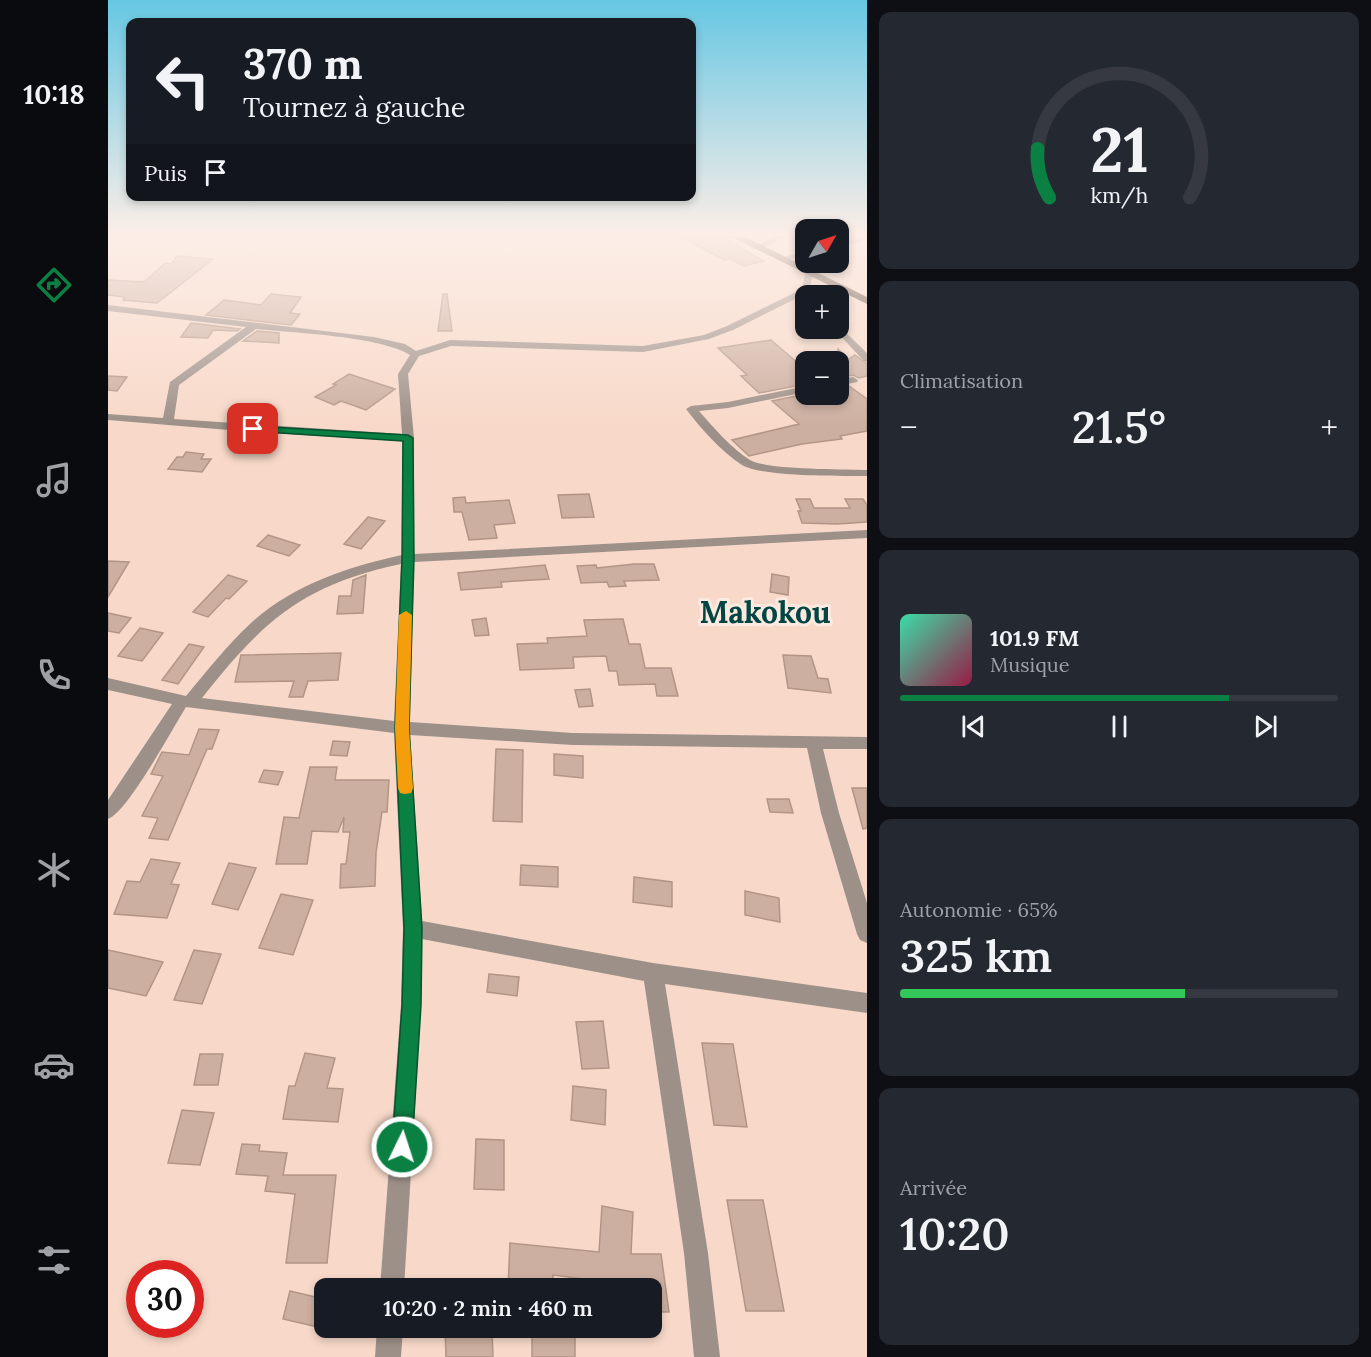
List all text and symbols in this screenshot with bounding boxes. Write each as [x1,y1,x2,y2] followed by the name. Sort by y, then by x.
[243,37,363,91] text: 370 m
[144,42,222,120] icon: left
[23,77,85,111] text: 10:18
[243,90,466,124] text: Tournez à gauche
[1090,109,1148,189] text: 21
[199,156,232,189] icon: arrive
[144,159,187,187] text: Puis
[1090,181,1148,209] text: km/h
[795,219,849,273] north arrow
[795,219,849,405] map controls
[33,264,75,306] icon: directions
[795,285,849,339] button: +
[795,351,849,405] button: −
[900,368,1023,393] text: Climatisation
[1072,398,1166,455] text: 21.5°
[227,403,278,454] pin
[900,406,918,448] text: −
[1321,406,1338,448] text: +
[236,412,269,445] icon: arrive
[33,459,75,501] icon: music
[699,593,831,631] district label: Makokou
[990,624,1079,652] text: 101.9 FM
[990,652,1069,677] text: Musique
[33,654,75,696] icon: phone
[957,710,990,743] icon: previous
[1103,710,1136,743] icon: pause
[1249,710,1282,743] icon: next
[33,849,75,891] icon: climate
[900,897,1057,922] text: Autonomie · 65%
[900,927,1052,984] text: 325 km
[33,1044,75,1086] icon: car
[370,1115,434,1179] position arrow
[900,1175,967,1200] text: Arrivée
[900,1205,1010,1262] text: 10:20
[33,1239,75,1281] icon: filters
[126,1260,204,1338] speed limit sign: 30
[383,1294,593,1322] text: 10:20 · 2 min · 460 m

